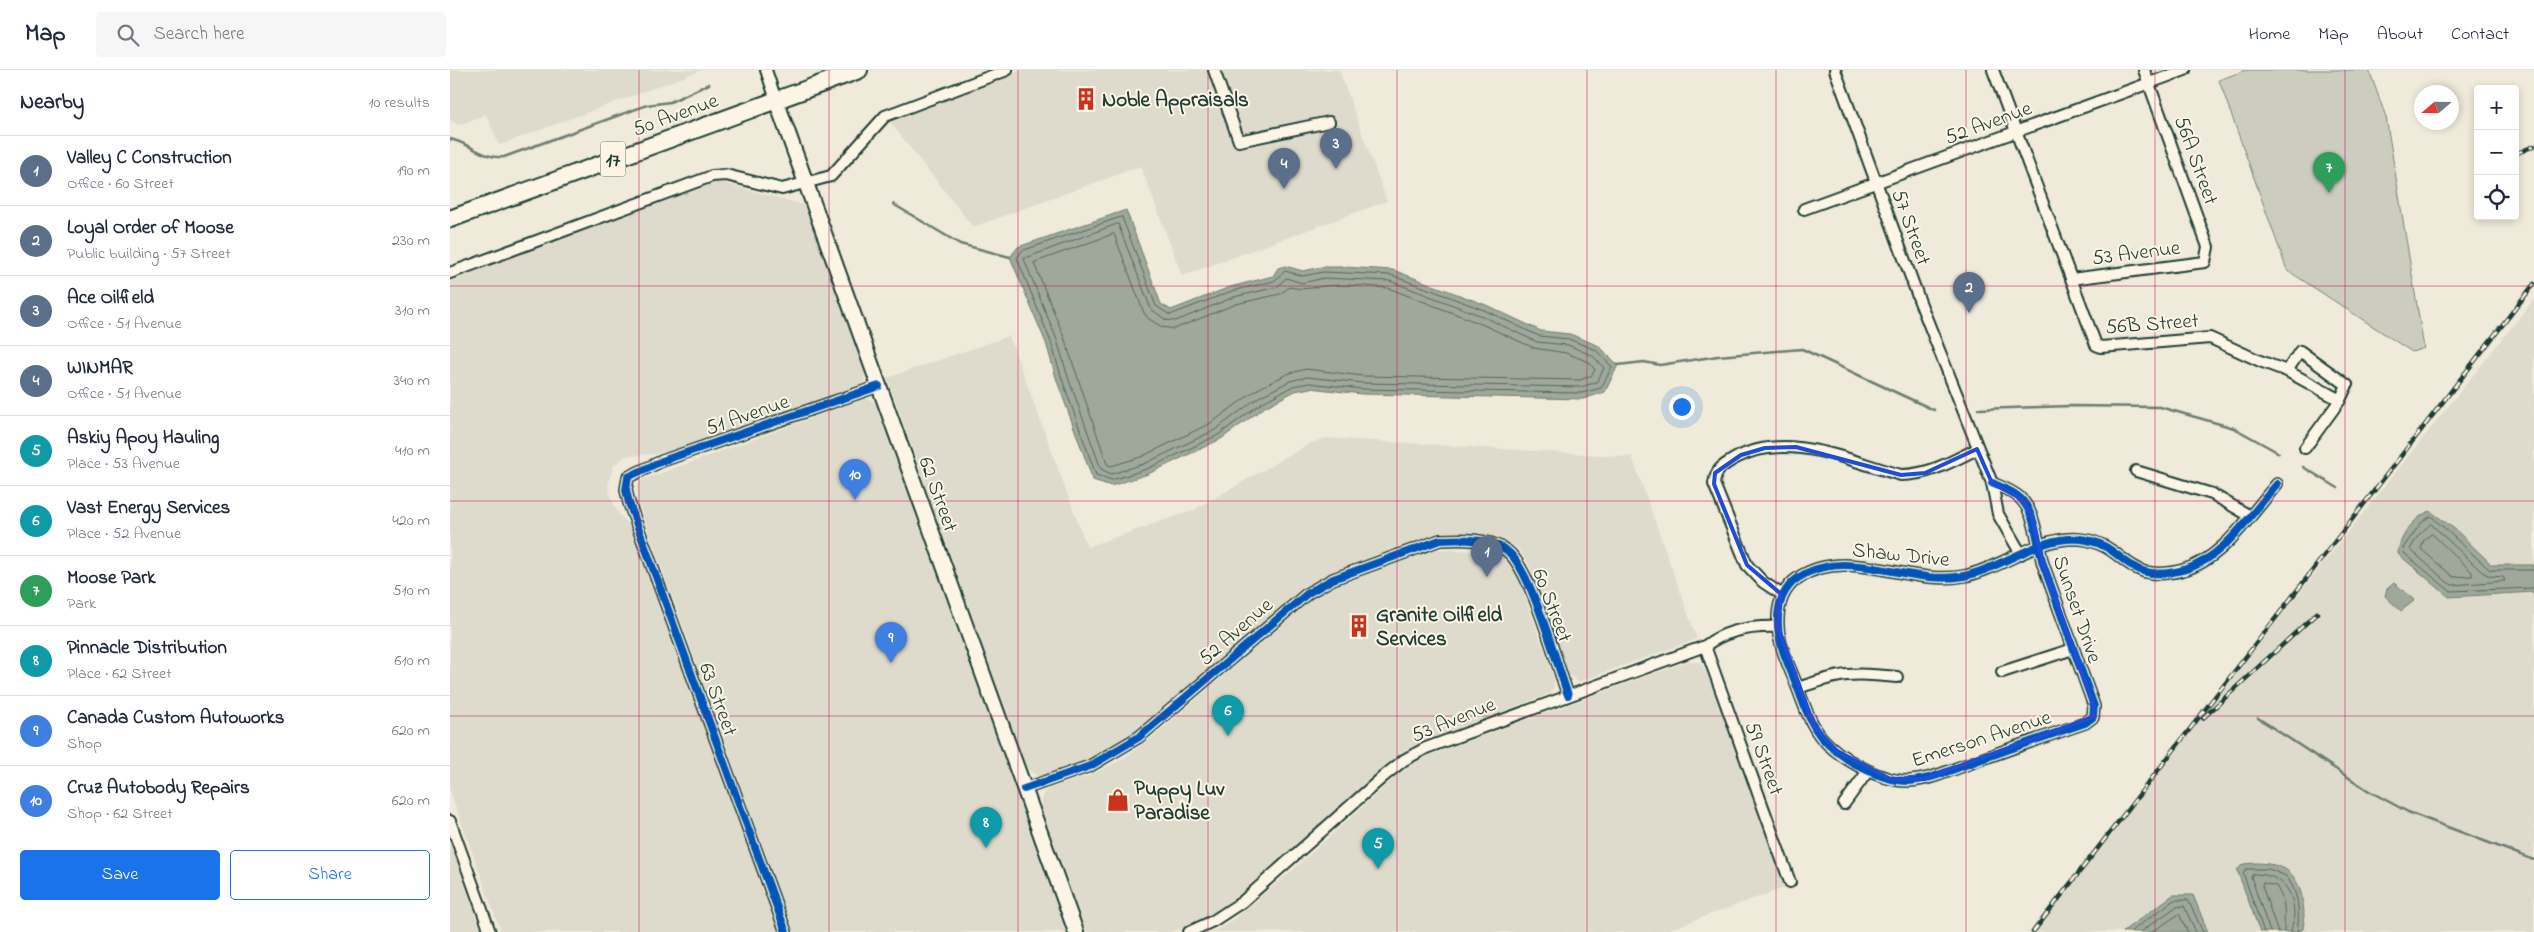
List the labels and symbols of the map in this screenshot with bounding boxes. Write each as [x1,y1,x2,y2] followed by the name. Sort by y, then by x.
[2414,85,2459,130] north arrow
[629,86,723,145] street label: 50 Avenue
[1073,86,1099,112] building icon: Noble Appraisals
[1102,86,1249,116] place label: Noble Appraisals
[1941,94,2037,153] street label: 52 Avenue
[2165,112,2225,209] street label: 56A Street
[1320,128,1352,169] pin: 3
[600,142,626,176] road number: 17
[1268,148,1300,189] pin: 4
[2313,152,2345,193] pin: 7
[1883,186,1938,270] street label: 57 Street
[2090,234,2183,274] street label: 53 Avenue
[1953,272,1985,313] pin: 2
[2104,307,2200,343] street label: 56B Street
[702,387,794,444] street label: 51 Avenue
[1669,394,1695,420] your location
[910,453,965,536] street label: 62 Street
[839,459,871,500] pin: 10
[1471,536,1503,577] pin: 1
[1851,536,1952,576] street label: Shaw Drive
[2044,552,2109,668] street label: Sunset Drive
[1523,565,1579,647] street label: 60 Street
[1192,591,1281,674] street label: 52 Avenue
[1376,601,1502,655] place label: Granite Oilfield Services
[1346,613,1372,639] building icon: Granite Oilfield Services
[875,622,907,663] pin: 9
[690,659,744,741] street label: 63 Street
[1407,690,1501,751] street label: 53 Avenue
[1212,695,1244,736] pin: 6
[1908,703,2056,777] street label: Emerson Avenue
[1736,718,1790,800] street label: 59 Street
[1134,775,1225,829] place label: Puppy Luv Paradise
[1105,787,1131,813] shop icon: Puppy Luv Paradise
[970,807,1002,848] pin: 8
[1362,828,1394,869] pin: 5

